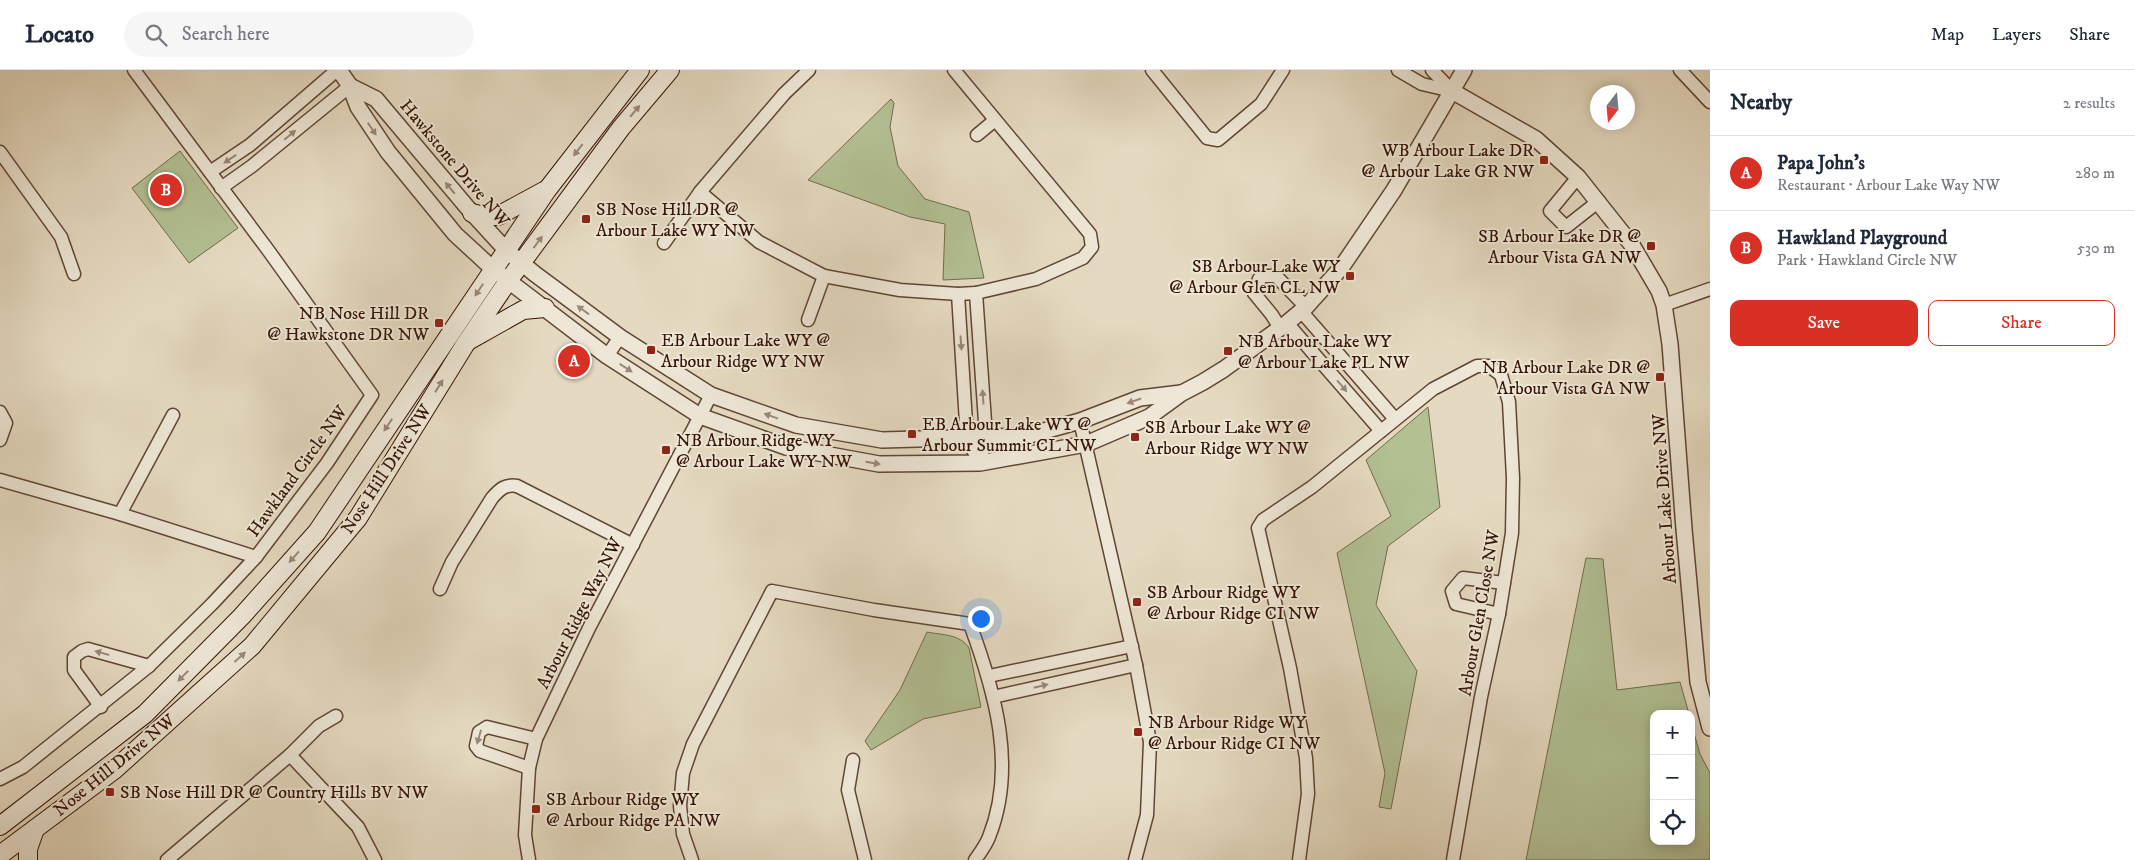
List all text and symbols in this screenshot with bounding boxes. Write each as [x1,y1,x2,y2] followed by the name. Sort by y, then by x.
[124,12,474,57] search box
[25,20,94,50] text: Locato
[142,21,170,49] icon: search
[182,23,270,46] text: Search here
[1931,24,1964,46] text: Map
[1992,24,2041,46] text: Layers
[2069,24,2110,46] text: Share
[1590,85,1635,130] north arrow
[1730,90,1792,116] text: Nearby
[2063,93,2115,113] text: 2 results
[395,96,514,232] street label: Hawkstone Drive NW
[629,105,640,118] one-way arrow
[368,122,377,136] one-way arrow
[283,130,296,141] one-way arrow
[1362,140,1535,183] place label: WB Arbour Lake DR @ Arbour Lake GR NW
[573,143,583,157] one-way arrow
[1777,152,1865,175] text: Papa John's
[223,154,236,164] one-way arrow
[1538,154,1550,166] marker: WB Arbour Lake DR @ Arbour Lake GR NW
[1741,163,1751,183] text: A
[2075,163,2115,183] text: 280 m
[150,171,182,209] pin: B
[1777,175,2000,195] text: Restaurant · Arbour Lake Way NW
[445,181,456,194] one-way arrow
[596,199,755,242] place label: SB Nose Hill DR @ Arbour Lake WY NW
[580,213,592,225] marker: SB Nose Hill DR @ Arbour Lake WY NW
[1478,226,1642,269] place label: SB Arbour Lake DR @ Arbour Vista GA NW
[1777,227,1947,250] text: Hawkland Playground
[532,236,543,249] one-way arrow
[1741,238,1751,258] text: B
[2077,238,2115,258] text: 530 m
[1645,240,1657,252] marker: SB Arbour Lake DR @ Arbour Vista GA NW
[1777,250,1957,270] text: Park · Hawkland Circle NW
[1169,256,1341,299] place label: SB Arbour Lake WY @ Arbour Glen CL NW
[1344,270,1356,282] marker: SB Arbour Lake WY @ Arbour Glen CL NW
[474,284,484,297] one-way arrow
[1730,300,1918,346] button: Save
[1928,300,2115,346] button: Share
[267,303,430,346] place label: NB Nose Hill DR @ Hawkstone DR NW
[576,305,590,315] one-way arrow
[433,317,445,329] marker: NB Nose Hill DR @ Hawkstone DR NW
[661,330,830,373] place label: EB Arbour Lake WY @ Arbour Ridge WY NW
[1238,331,1410,374] place label: NB Arbour Lake WY @ Arbour Lake PL NW
[957,335,965,351] one-way arrow
[558,342,590,380] pin: A
[645,344,657,356] marker: EB Arbour Lake WY @ Arbour Ridge WY NW
[1222,345,1234,357] marker: NB Arbour Lake WY @ Arbour Lake PL NW
[1482,357,1651,400] place label: NB Arbour Lake DR @ Arbour Vista GA NW
[620,363,633,373] one-way arrow
[1654,371,1666,383] marker: NB Arbour Lake DR @ Arbour Vista GA NW
[434,380,444,393] one-way arrow
[1336,380,1347,392] one-way arrow
[979,389,987,405] one-way arrow
[1127,398,1142,405] one-way arrow
[337,400,437,538] street label: Nose Hill Drive NW
[243,401,353,542] street label: Hawkland Circle NW
[763,412,778,419] one-way arrow
[1648,413,1682,585] street label: Arbour Lake Drive NW
[922,414,1097,457] place label: EB Arbour Lake WY @ Arbour Summit CL NW
[1145,417,1311,460] place label: SB Arbour Lake WY @ Arbour Ridge WY NW
[383,419,393,432] one-way arrow
[906,428,918,440] marker: EB Arbour Lake WY @ Arbour Summit CL NW
[676,430,853,473] place label: NB Arbour Ridge WY @ Arbour Lake WY NW
[1129,431,1141,443] marker: SB Arbour Lake WY @ Arbour Ridge WY NW
[660,444,672,456] marker: NB Arbour Ridge WY @ Arbour Lake WY NW
[865,459,881,467] one-way arrow
[1455,528,1505,698] street label: Arbour Glen Close NW
[532,534,628,693] street label: Arbour Ridge Way NW
[288,551,300,563] one-way arrow
[1147,582,1320,625] place label: SB Arbour Ridge WY @ Arbour Ridge CI NW
[1131,596,1143,608] marker: SB Arbour Ridge WY @ Arbour Ridge CI NW
[968,606,994,632] your location
[95,649,110,657] one-way arrow
[234,651,246,663] one-way arrow
[177,670,189,682] one-way arrow
[1033,682,1048,690] one-way arrow
[49,710,180,822] street label: Nose Hill Drive NW
[1650,710,1695,845] map controls
[1650,710,1695,755] button: +
[1148,712,1321,755] place label: NB Arbour Ridge WY @ Arbour Ridge CI NW
[1132,726,1144,738] marker: NB Arbour Ridge WY @ Arbour Ridge CI NW
[474,730,482,745] one-way arrow
[1650,755,1695,800] button: −
[120,782,429,804] place label: SB Nose Hill DR @ Country Hills BV NW
[104,786,116,798] marker: SB Nose Hill DR @ Country Hills BV NW
[546,789,721,832] place label: SB Arbour Ridge WY @ Arbour Ridge PA NW
[1650,800,1695,845] button: locate
[530,803,542,815] marker: SB Arbour Ridge WY @ Arbour Ridge PA NW

